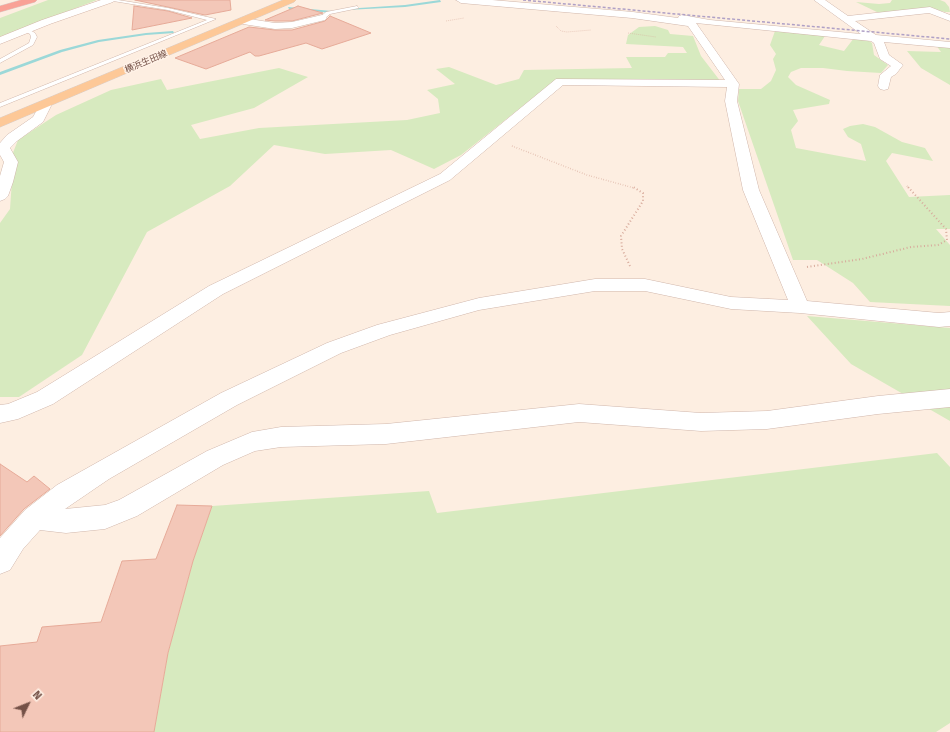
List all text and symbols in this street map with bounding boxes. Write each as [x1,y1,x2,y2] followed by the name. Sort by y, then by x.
[123,48,169,76] street label: 横浜生田線
[8,684,48,724] north arrow
[30,688,44,703] text: N

